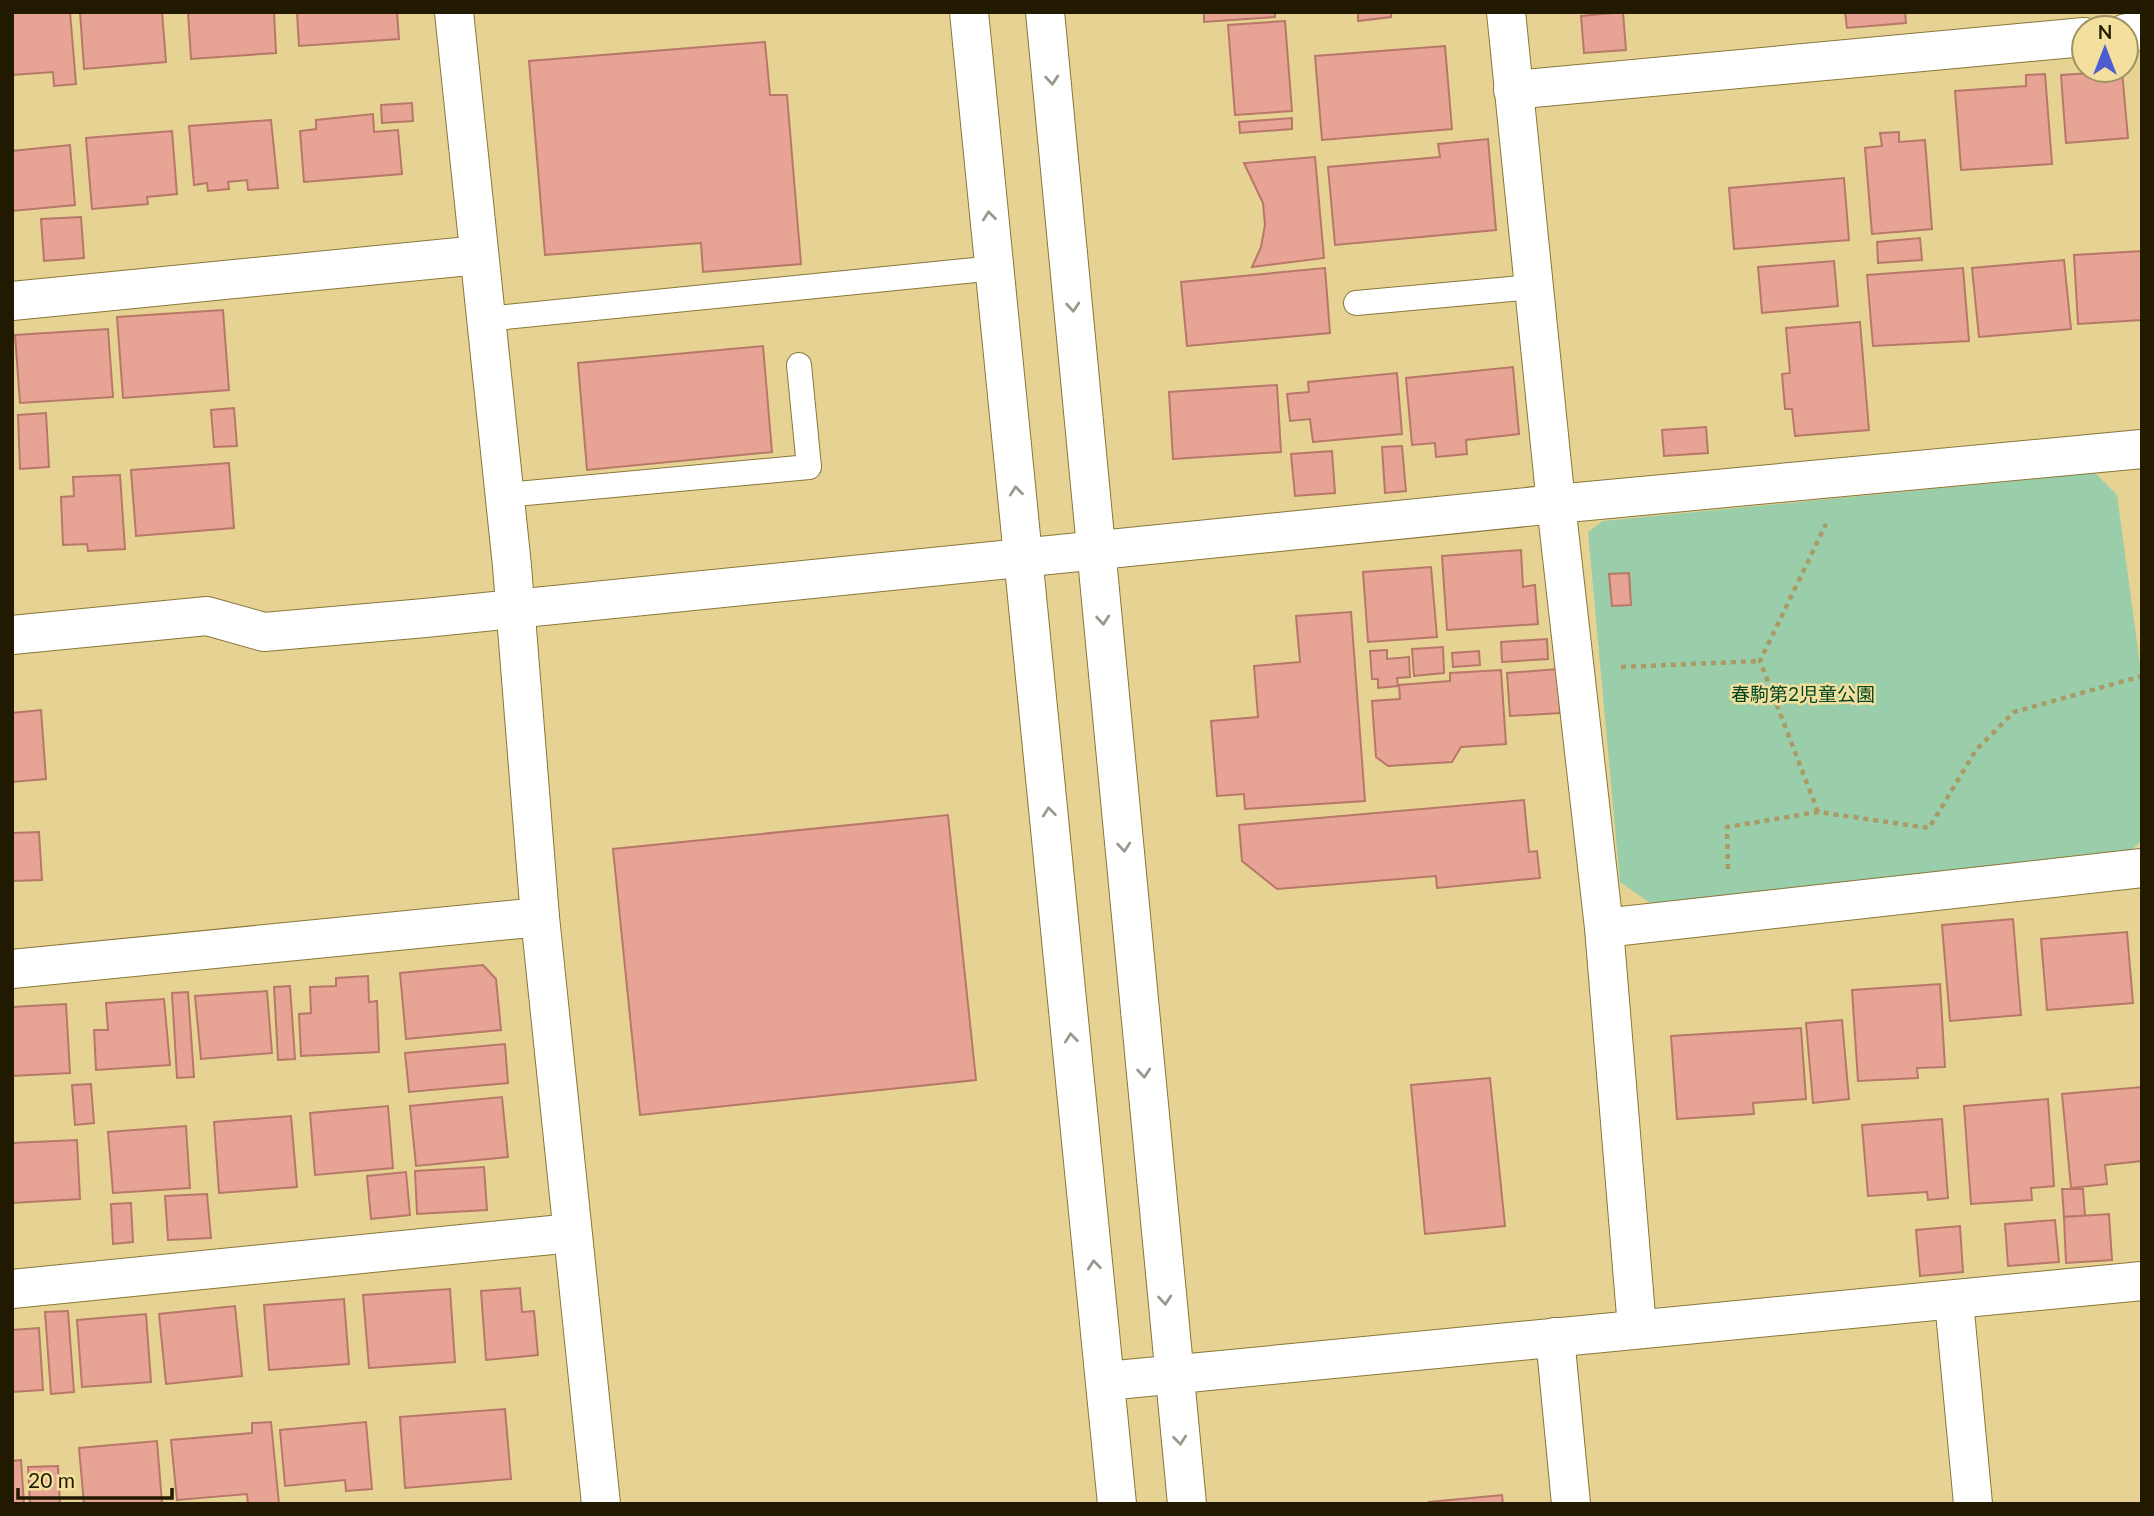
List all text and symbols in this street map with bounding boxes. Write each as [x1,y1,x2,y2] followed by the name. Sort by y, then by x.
[2070,14,2140,84] north arrow
[2098,20,2112,43] text: N
[1044,75,1059,86] one-way arrow
[982,210,997,222] one-way arrow
[1065,301,1080,312] one-way arrow
[1009,485,1024,497] one-way arrow
[1095,615,1110,626] one-way arrow
[1731,682,1875,705] park label: 春駒第2児童公園
[1041,806,1056,818] one-way arrow
[1116,841,1131,852] one-way arrow
[1064,1032,1079,1044] one-way arrow
[1137,1067,1152,1079] one-way arrow
[1087,1259,1102,1270] one-way arrow
[1157,1295,1172,1306] one-way arrow
[1172,1434,1187,1445] one-way arrow
[18,1456,172,1500] scale bar
[28,1467,75,1492] text: 20 m

